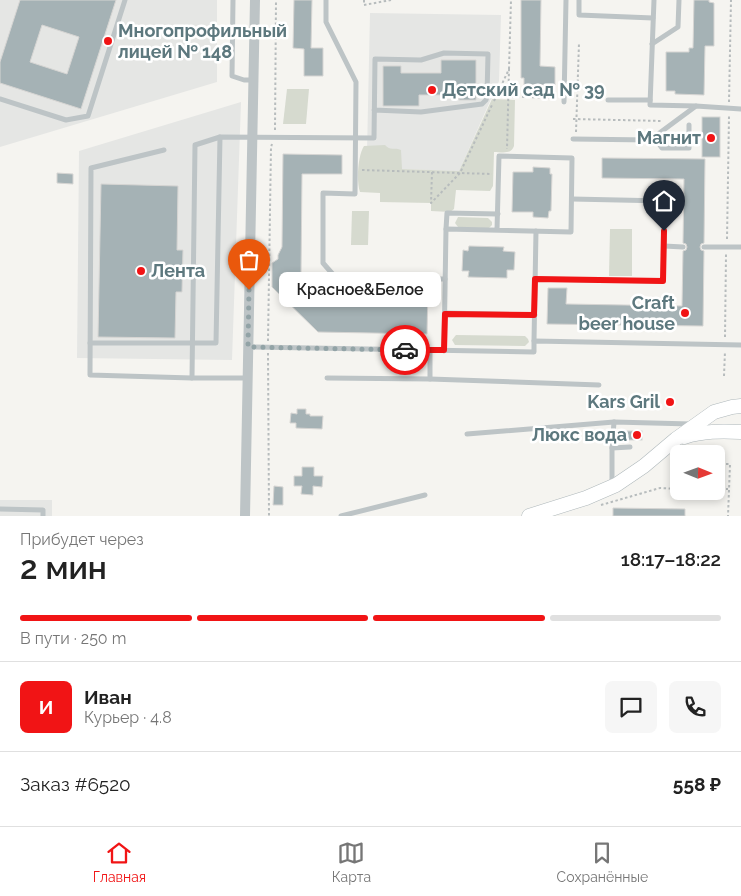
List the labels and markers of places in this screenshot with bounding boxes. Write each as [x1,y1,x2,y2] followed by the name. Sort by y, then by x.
[118,20,287,62] place label: Многопрофильный лицей № 148
[102,35,114,47] marker: Многопрофильный лицей № 148
[442,79,605,100] place label: Детский сад № 39
[426,84,438,96] marker: Детский сад № 39
[637,127,701,148] place label: Магнит
[705,132,717,144] marker: Магнит
[643,180,685,231] pin
[228,239,270,290] pin
[151,260,205,281] place label: Лента
[135,265,147,277] marker: Лента
[279,272,442,308] callout: Красное&Белое
[579,292,675,334] place label: Craft beer house
[679,307,691,319] marker: Craft beer house
[587,391,660,412] place label: Kars Gril
[664,396,676,408] marker: Kars Gril
[532,424,627,445] place label: Люкс вода
[631,429,643,441] marker: Люкс вода

